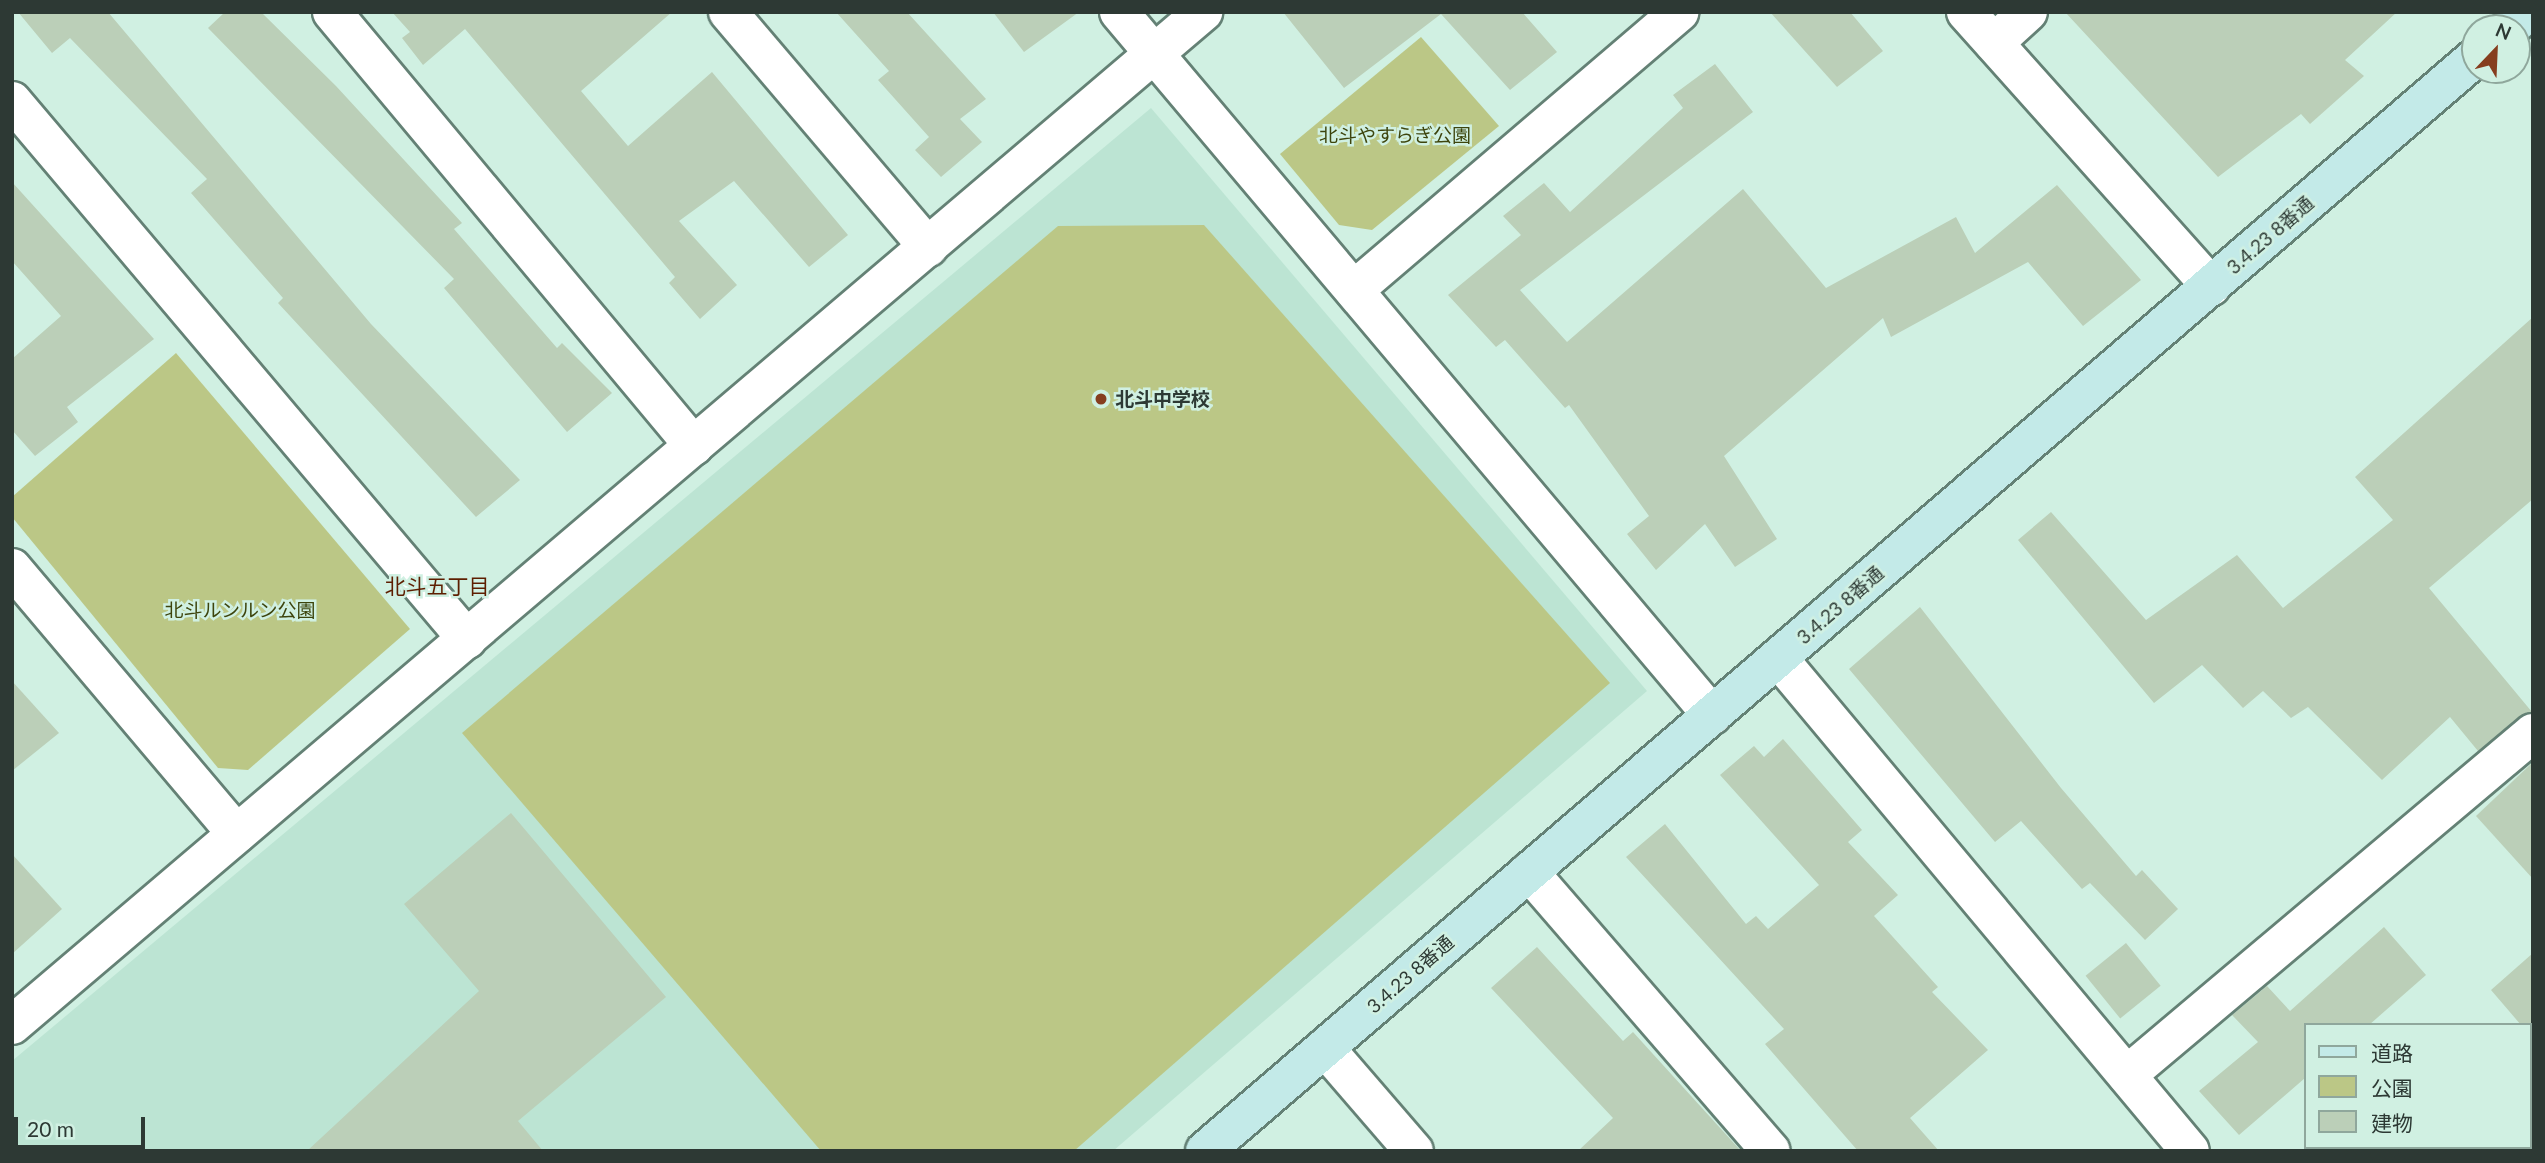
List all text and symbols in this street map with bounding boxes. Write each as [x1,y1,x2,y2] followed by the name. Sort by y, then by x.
[2461,14,2531,84] north arrow
[2492,18,2515,44] text: N
[1319,124,1471,146] park label: 北斗やすらぎ公園
[2222,191,2318,279] street label: 3.4.23 8番通
[1115,388,1210,410] place label: 北斗中学校
[1093,391,1109,407] marker: 北斗中学校
[1792,561,1888,649] street label: 3.4.23 8番通
[385,573,489,599] district label: 北斗五丁目
[164,599,316,621] park label: 北斗ルンルン公園
[1362,930,1458,1018] street label: 3.4.23 8番通
[2304,1023,2531,1149] legend
[2371,1040,2413,1065] text: 道路
[2371,1075,2413,1100] text: 公園
[18,1104,149,1148] scale bar
[2371,1110,2413,1135] text: 建物
[27,1116,74,1141] text: 20 m

